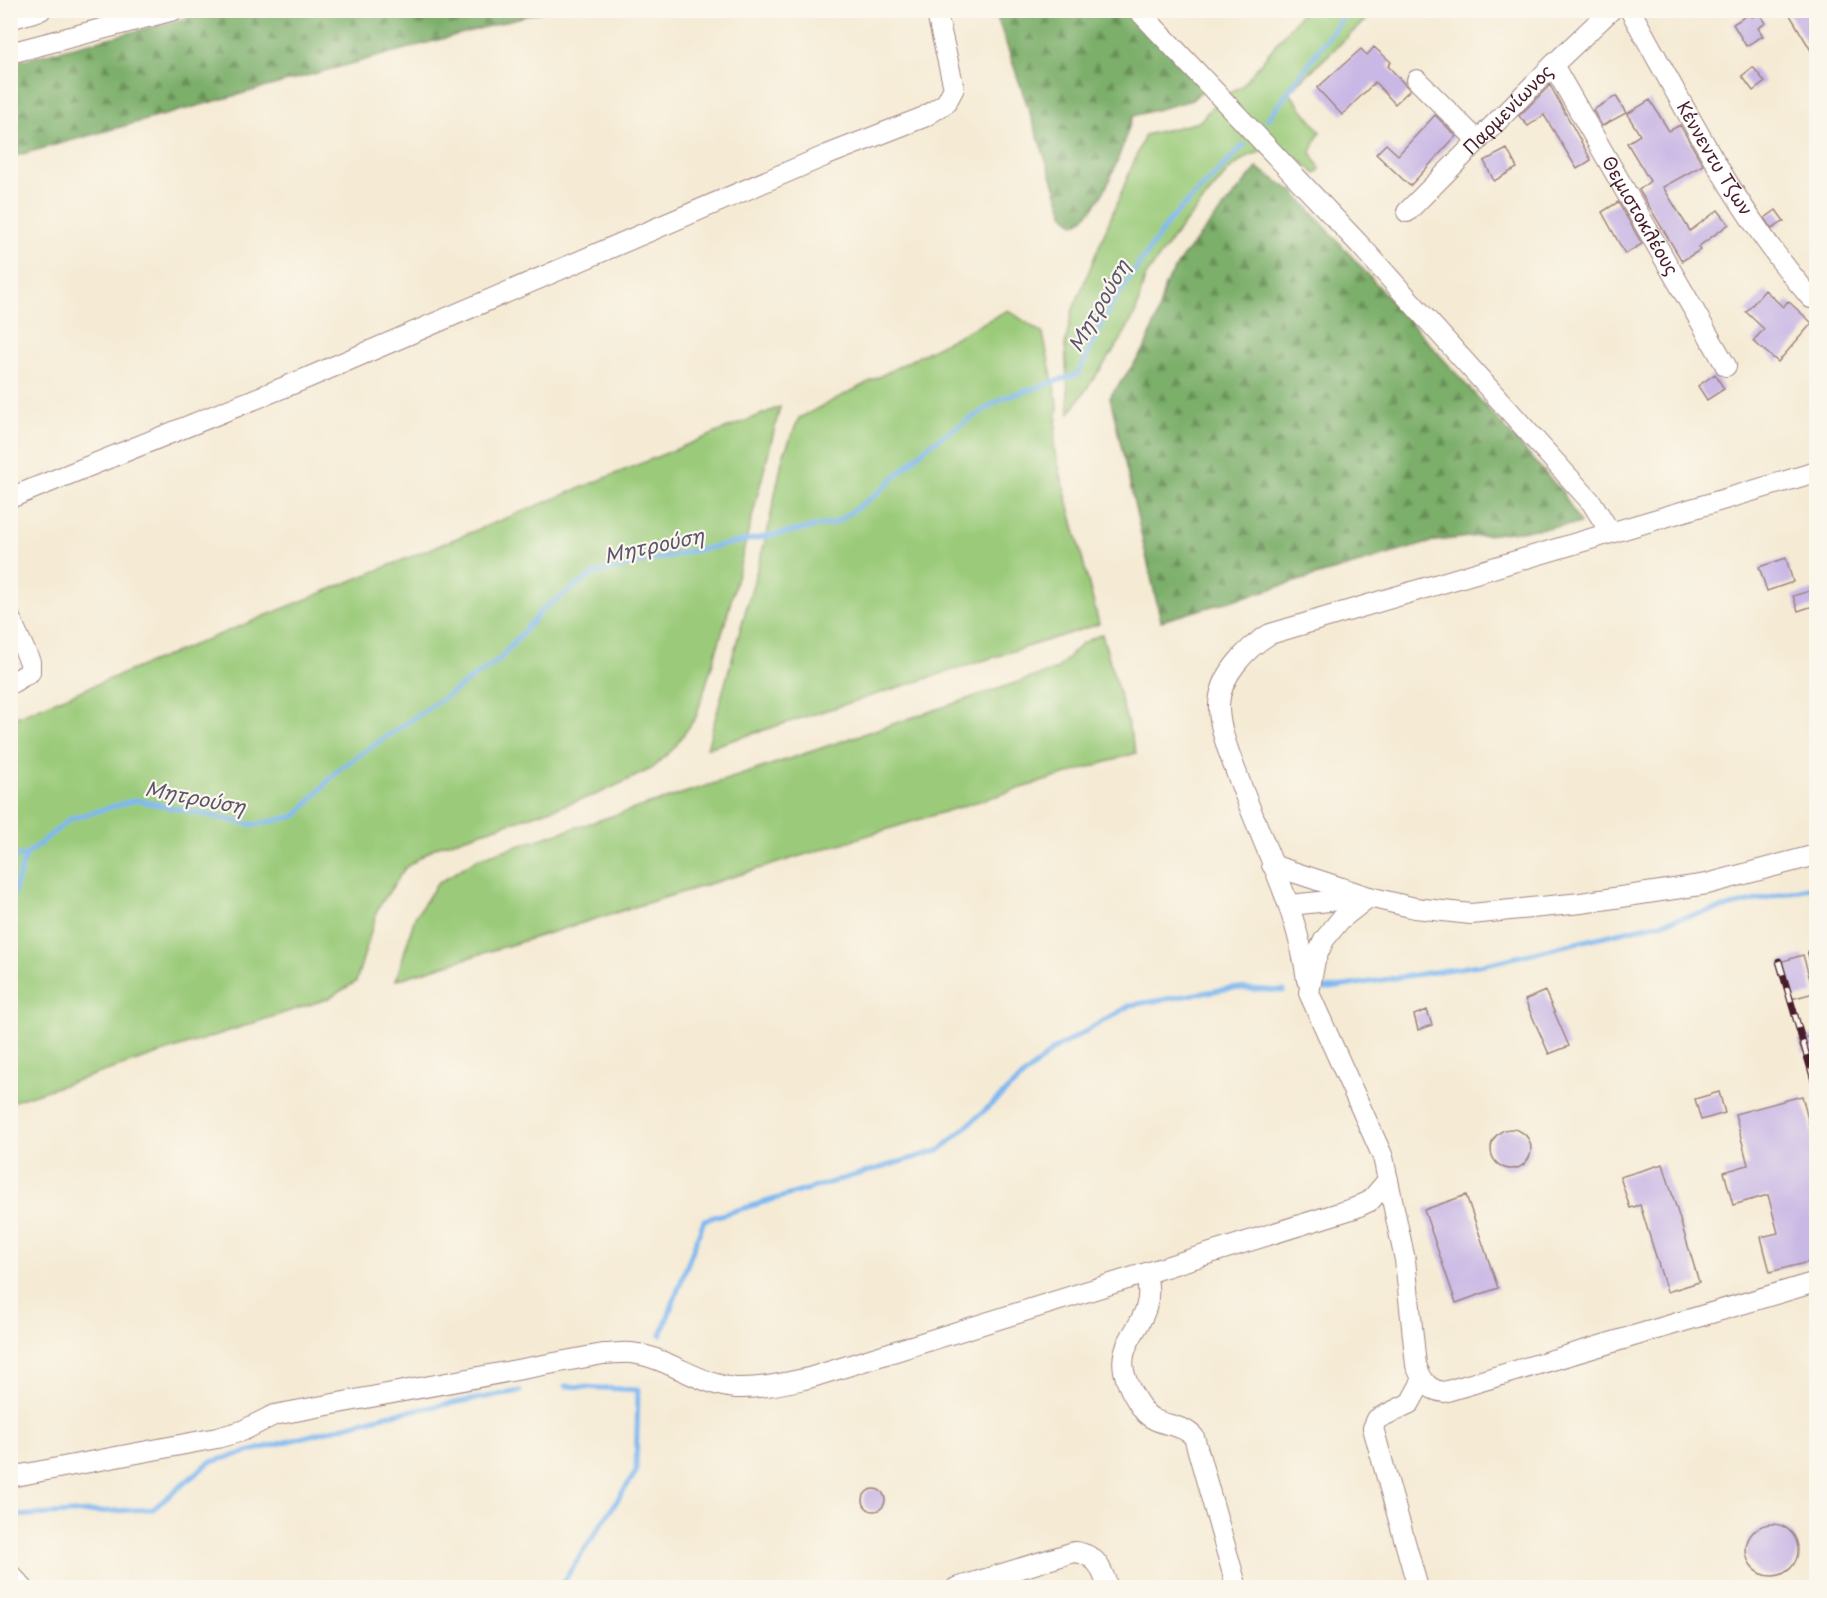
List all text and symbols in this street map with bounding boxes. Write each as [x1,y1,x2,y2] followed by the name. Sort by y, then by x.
[1456,58,1558,160] street label: Παρμενίωνος
[1671,96,1760,221] street label: Κέννεντυ Τζων
[1596,150,1686,280] street label: Θεμιστοκλέους
[1060,253,1137,357] water label: Μητρούση
[601,520,708,570] water label: Μητρούση
[143,773,249,822] water label: Μητρούση

